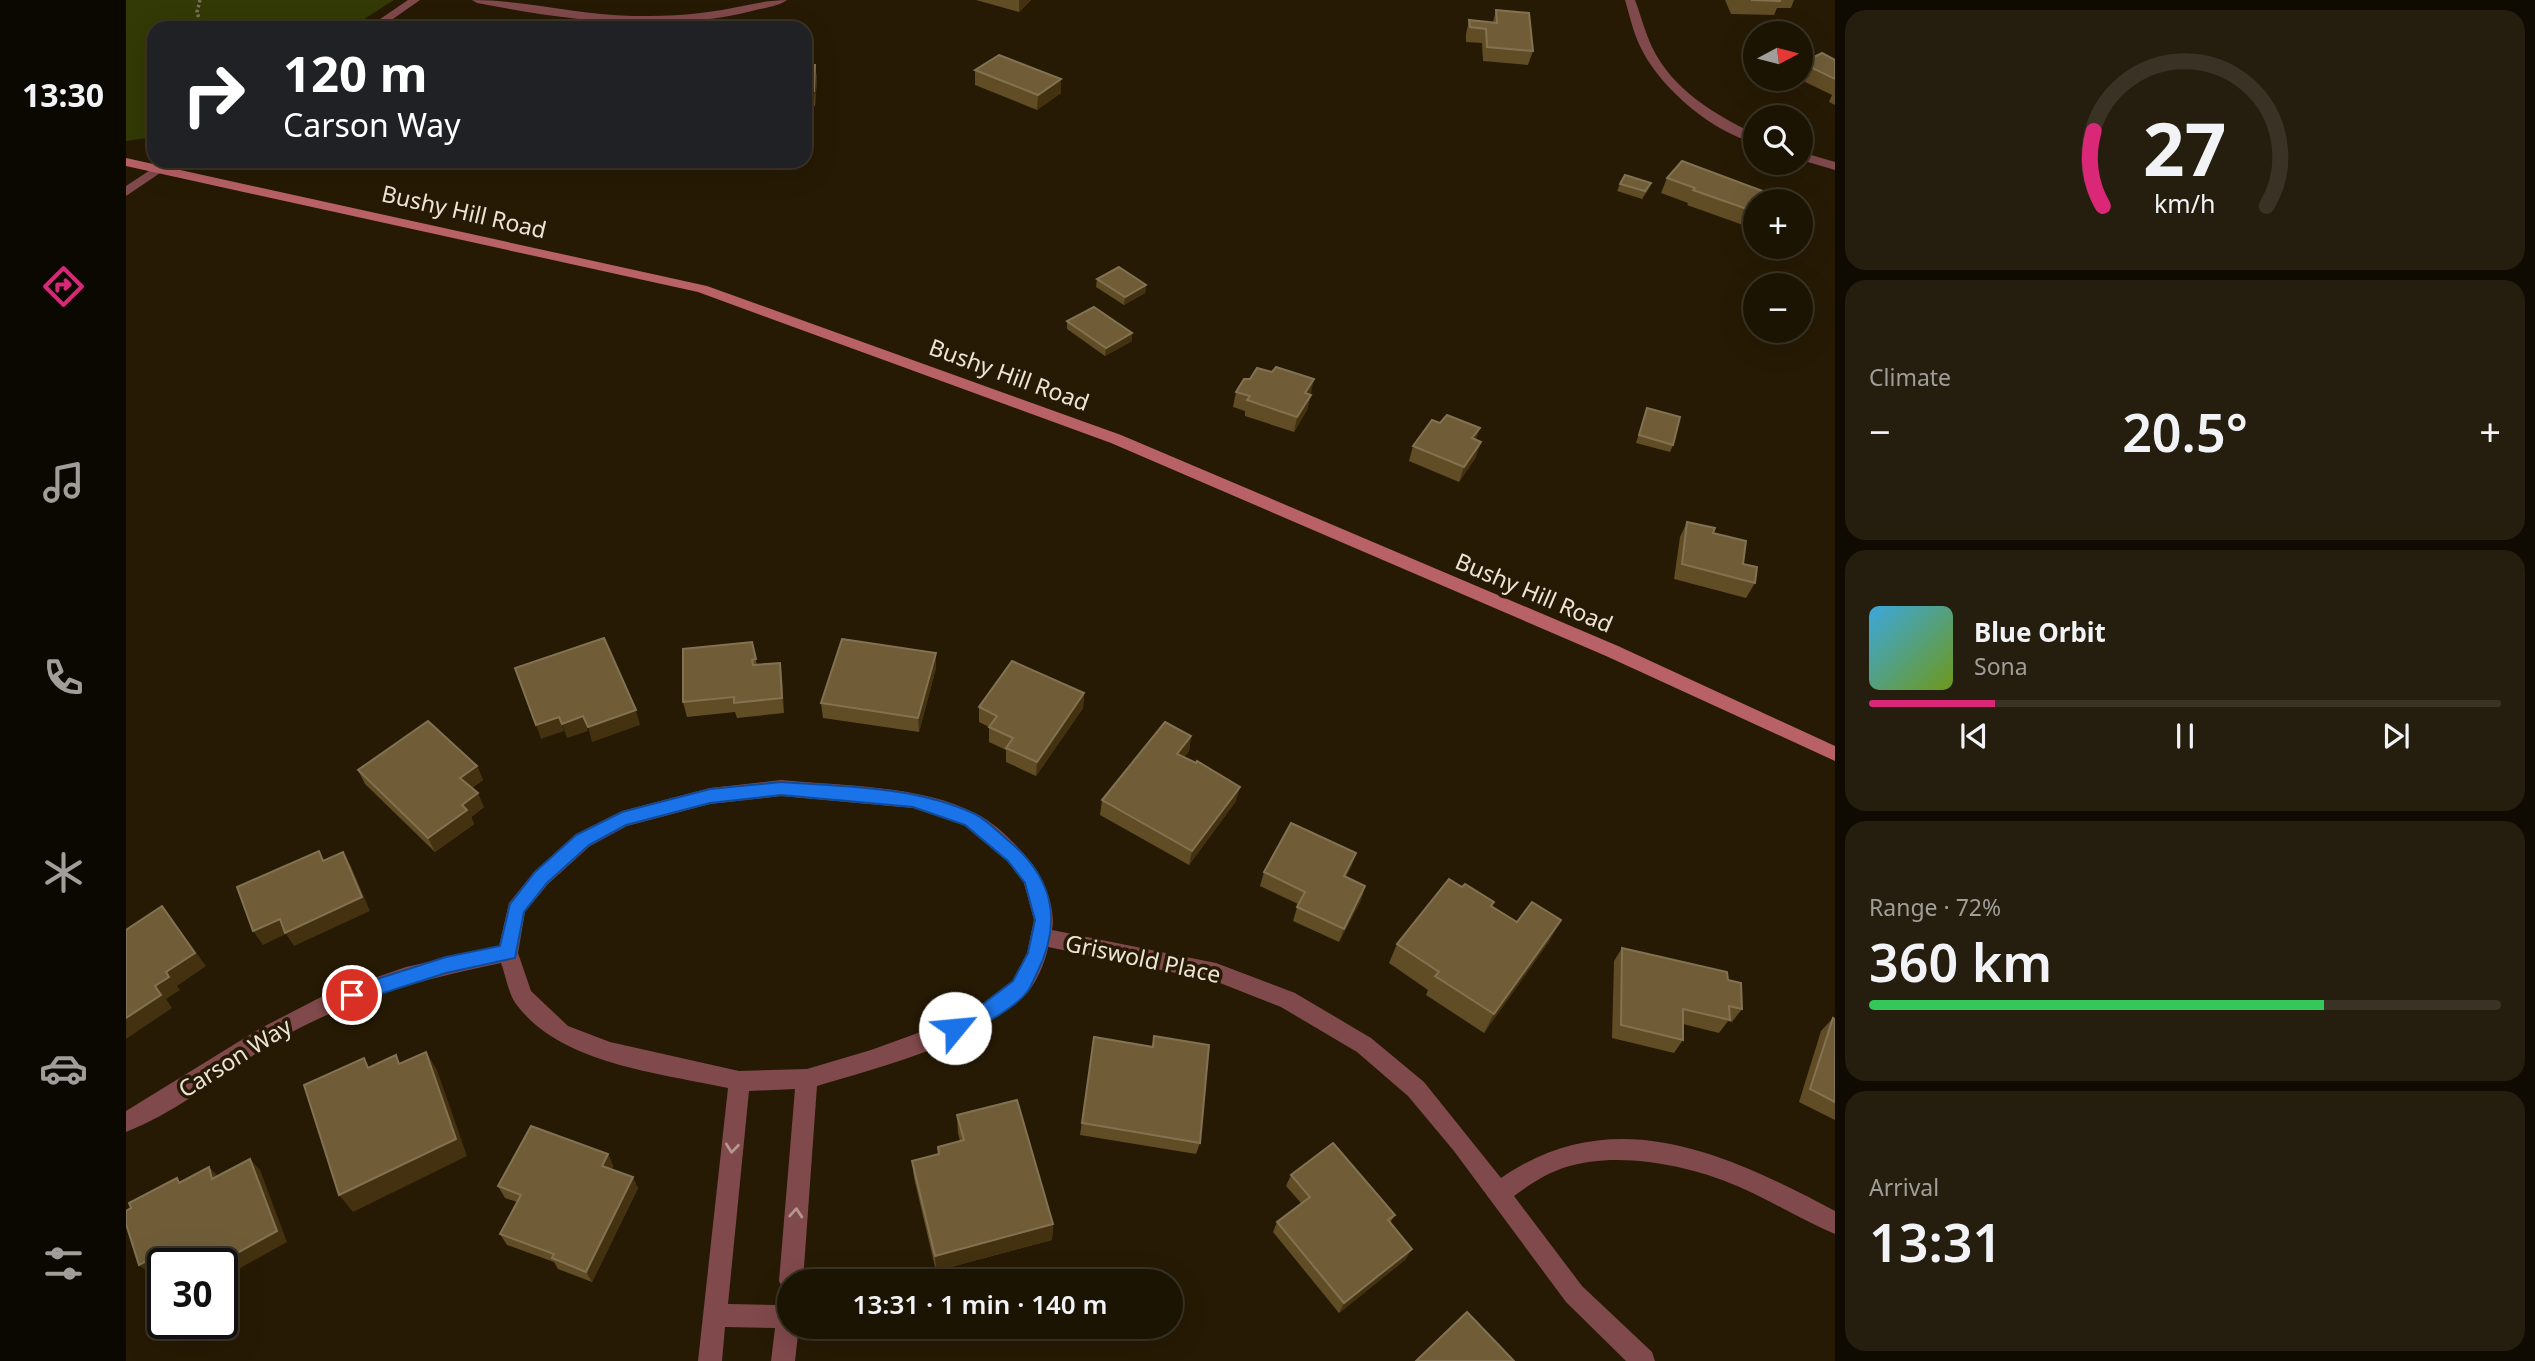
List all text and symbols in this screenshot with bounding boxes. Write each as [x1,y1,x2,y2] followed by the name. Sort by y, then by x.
[1743,21,1813,91] north arrow
[1743,21,1813,343] map controls
[283,40,428,106] text: 120 m
[168,49,259,140] icon: right
[22,73,104,116] text: 13:30
[2143,98,2227,197] text: 27
[283,103,461,146] text: Carson Way
[1743,105,1813,175] button: search
[379,177,550,246] street label: Bushy Hill Road
[2154,186,2216,220] text: km/h
[1743,189,1813,259] button: +
[39,262,88,311] icon: directions
[1743,273,1813,343] button: −
[925,330,1094,418] street label: Bushy Hill Road
[1869,361,1951,393] text: Climate
[2122,396,2248,467] text: 20.5°
[1869,405,1891,457] text: −
[2479,405,2501,457] text: +
[39,458,88,507] icon: music
[1451,544,1618,640] street label: Bushy Hill Road
[1974,614,2106,650] text: Blue Orbit
[1974,650,2028,682] text: Sona
[39,653,88,702] icon: phone
[1955,717,1993,755] icon: previous
[2166,717,2204,755] icon: pause
[2377,717,2415,755] icon: next
[39,848,88,897] icon: climate
[1869,891,2001,923] text: Range · 72%
[1063,926,1224,990] street label: Griswold Place
[1869,926,2052,997] text: 360 km
[322,965,382,1025] pin
[333,976,371,1014] icon: arrive
[918,991,992,1065] position arrow
[172,1010,297,1105] street label: Carson Way
[39,1044,88,1093] icon: car
[725,1143,740,1154] one-way arrow
[1869,1171,1939,1203] text: Arrival
[1869,1206,2002,1277] text: 13:31
[788,1207,803,1218] one-way arrow
[39,1239,88,1288] icon: filters
[147,1248,238,1339] speed limit sign: 30
[853,1286,1107,1322] text: 13:31 · 1 min · 140 m

